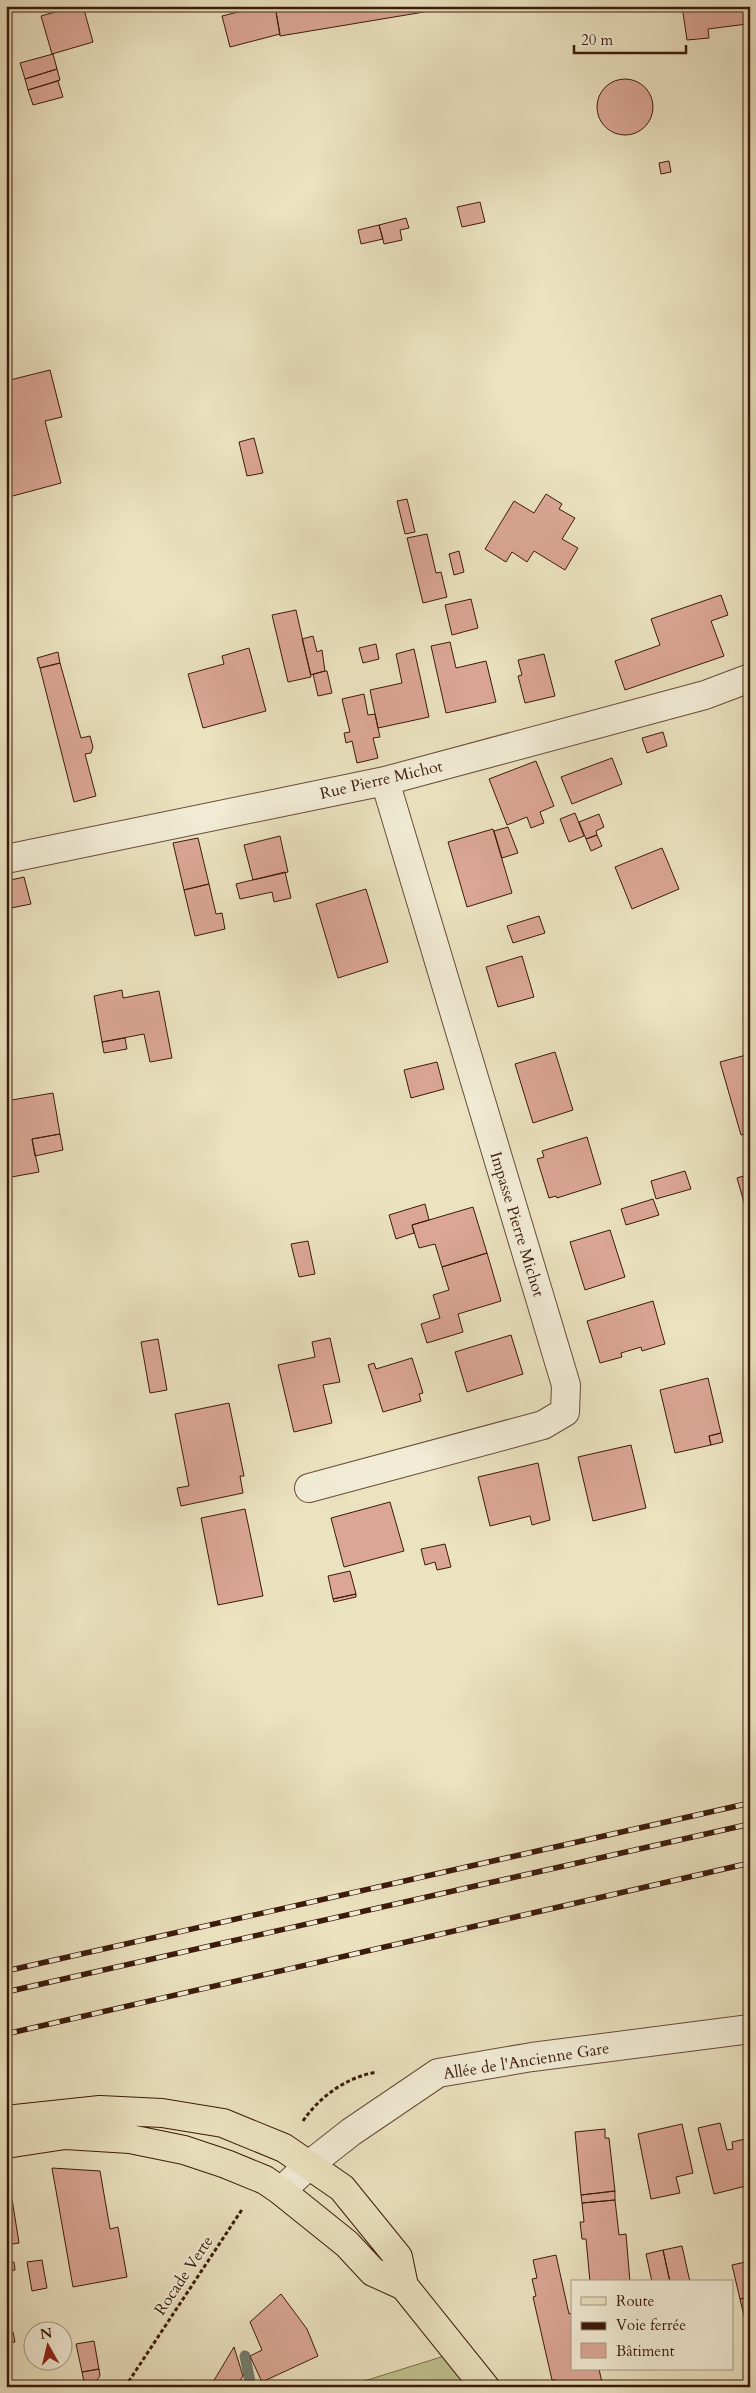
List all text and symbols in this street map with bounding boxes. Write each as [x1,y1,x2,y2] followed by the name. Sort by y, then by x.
[574,22,686,54] scale bar
[581,30,613,50] text: 20 m
[318,755,445,805] street label: Rue Pierre Michot
[485,1149,550,1299] street label: Impasse Pierre Michot
[441,2037,611,2085] street label: Allée de l'Ancienne Gare
[149,2232,218,2320] street label: Rocade Verte
[571,2280,734,2370] legend
[616,2291,654,2311] text: Route
[616,2315,686,2335] text: Voie ferrée
[22,2320,72,2370] north arrow
[39,2323,54,2344] text: N
[616,2341,675,2361] text: Bâtiment

